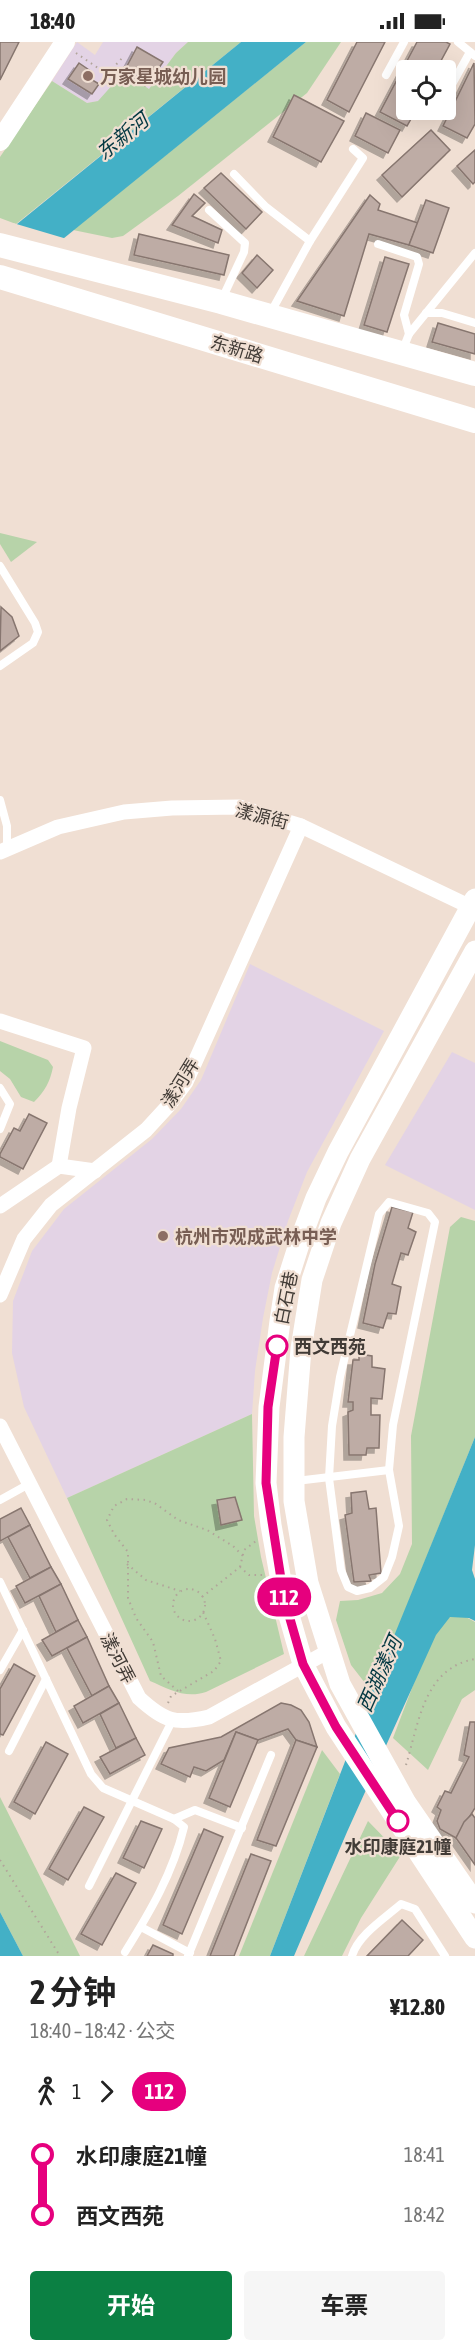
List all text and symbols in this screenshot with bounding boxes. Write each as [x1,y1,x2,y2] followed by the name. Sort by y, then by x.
[30,8,75,34] text: 18:40
[396,60,456,120] map controls
[396,60,456,120] button: locate
[100,66,226,87] place label: 万家星城幼儿园
[81,69,95,83] marker: 万家星城幼儿园
[91,106,156,164] water label: 东新河
[208,331,266,367] street label: 东新路
[233,799,291,833] street label: 漾源街
[157,1055,203,1111] street label: 漾河弄
[175,1226,337,1247] place label: 杭州市观成武林中学
[156,1229,170,1243] marker: 杭州市观成武林中学
[271,1269,301,1327] street label: 白石巷
[266,1335,288,1357] marker: 西文西苑
[294,1336,366,1357] place label: 西文西苑
[250,1578,318,1616] line badge: 112
[269,1585,299,1609] text: 112
[96,1629,140,1687] street label: 漾河弄
[352,1629,407,1715] water label: 西湖漾河
[387,1810,409,1832] marker: 水印康庭21幢
[345,1836,451,1857] place label: 水印康庭21幢
[30,1973,116,2011] text: 2 分钟
[390,1994,445,2020] text: ¥12.80
[30,2019,176,2042] text: 18:40 – 18:42 · 公交
[30,2075,63,2108] icon: walk
[90,2075,123,2108] icon: forward
[144,2079,174,2103] text: 112
[72,2080,81,2103] text: 1
[76,2143,207,2169] text: 水印康庭21幢
[404,2143,445,2166] text: 18:41
[76,2203,164,2229] text: 西文西苑
[404,2203,445,2226] text: 18:42
[30,2271,232,2340] button: 开始
[244,2271,445,2340] button: 车票

